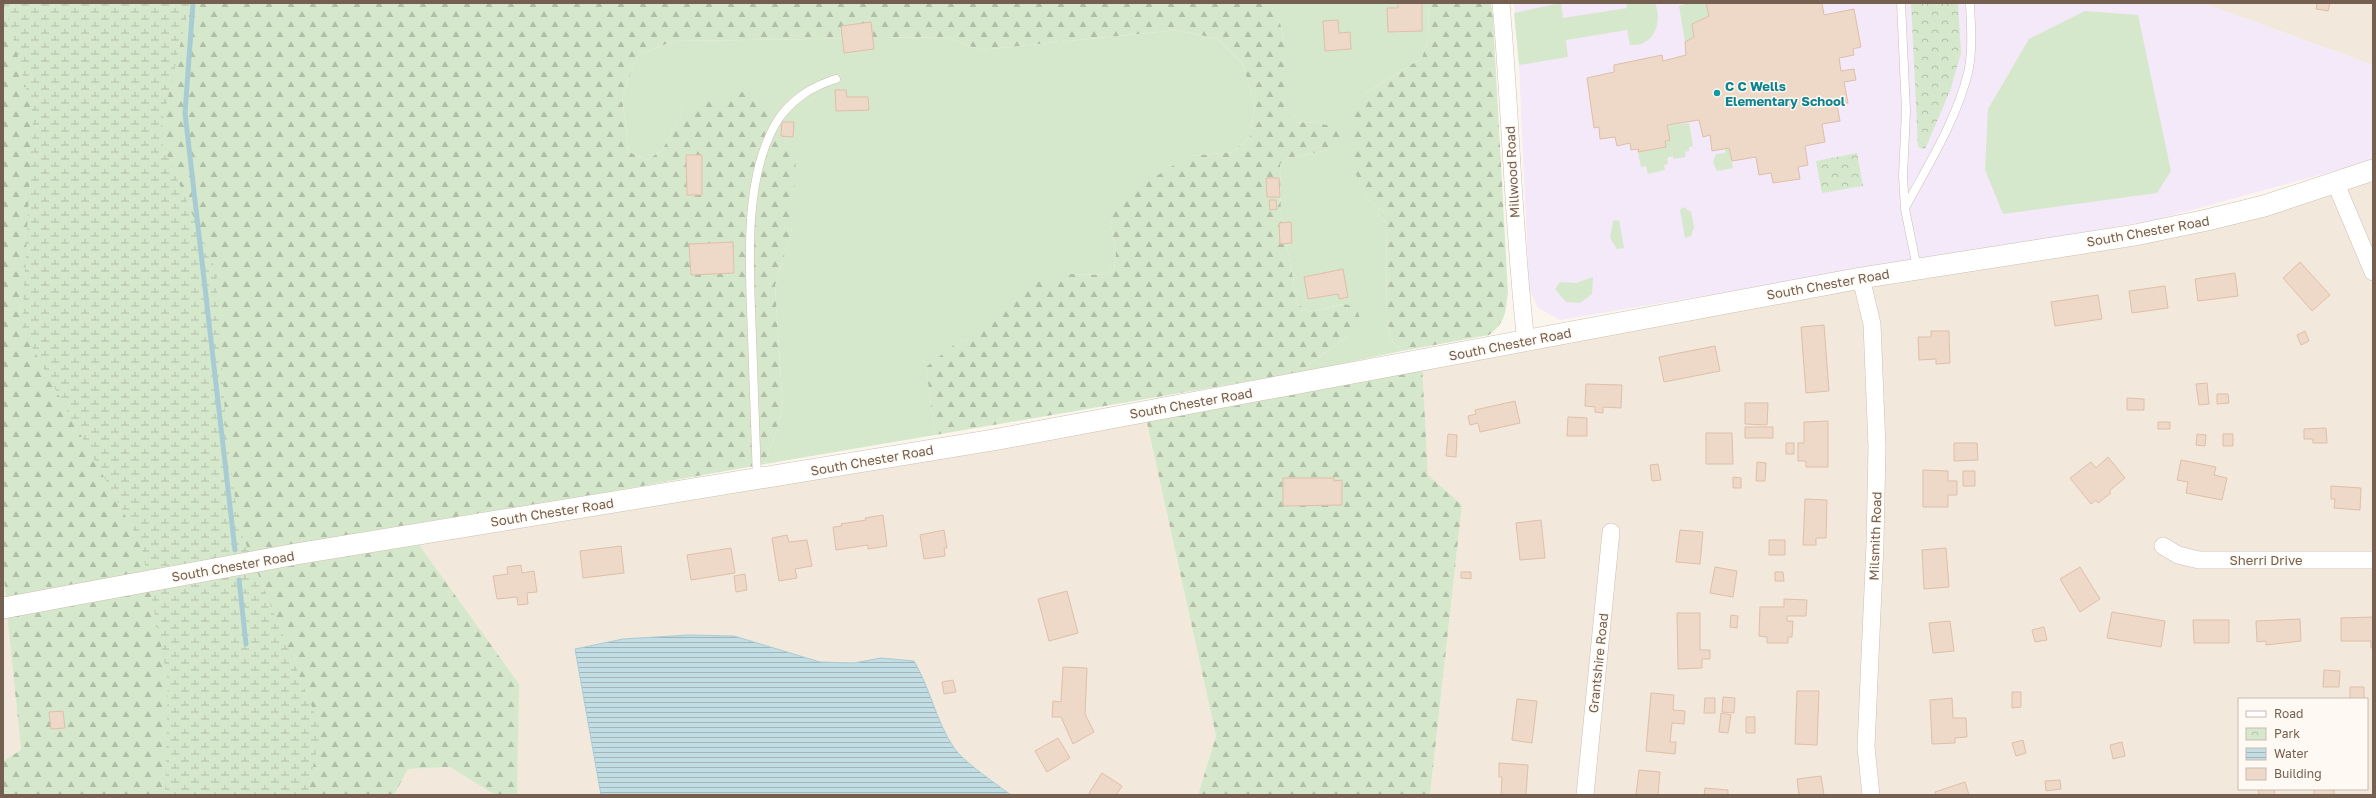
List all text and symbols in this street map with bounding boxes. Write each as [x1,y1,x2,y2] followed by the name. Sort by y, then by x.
[1725,78,1846,109] place label: C C Wells Elementary School
[1712,88,1722,98] marker: C C Wells Elementary School
[1502,126,1522,218] street label: Millwood Road
[2085,212,2211,250] street label: South Chester Road
[1765,265,1891,303] street label: South Chester Road
[1447,324,1573,364] street label: South Chester Road
[1128,384,1254,422] street label: South Chester Road
[809,441,935,479] street label: South Chester Road
[1865,491,1885,581] street label: Milsmith Road
[489,494,615,530] street label: South Chester Road
[170,547,296,585] street label: South Chester Road
[2230,552,2302,568] street label: Sherri Drive
[1585,612,1611,714] street label: Grantshire Road
[2238,698,2368,790] legend
[2274,706,2303,721] text: Road
[2274,726,2300,741] text: Park
[2274,746,2308,761] text: Water
[2274,766,2322,781] text: Building

